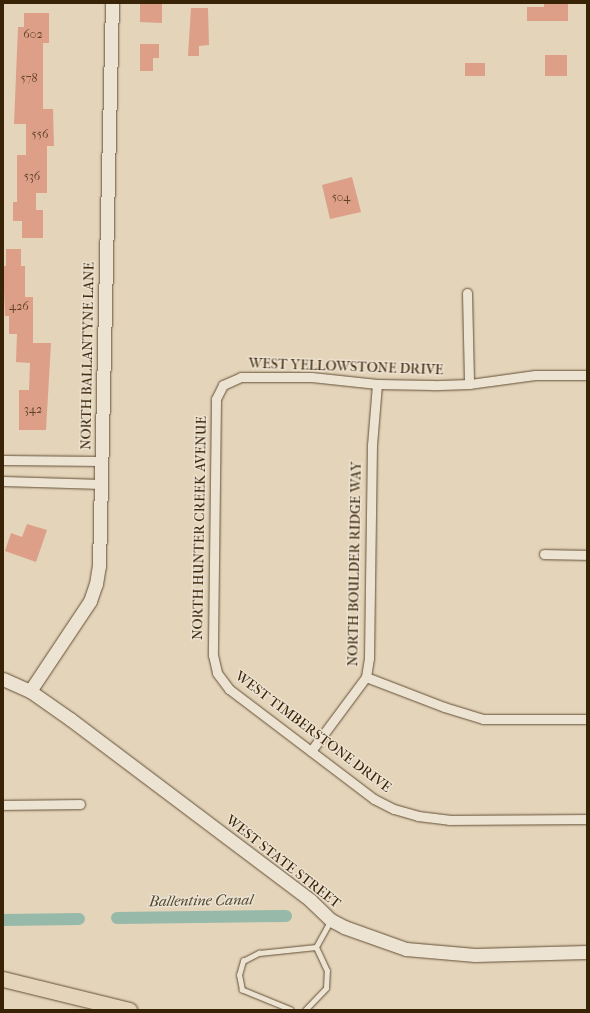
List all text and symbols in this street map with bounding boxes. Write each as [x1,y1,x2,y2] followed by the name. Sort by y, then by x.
[23,28,43,42] house number: 602
[20,72,38,86] house number: 578
[32,128,48,142] house number: 556
[24,170,40,184] house number: 536
[332,191,350,205] house number: 504
[78,262,98,450] street label: NORTH BALLANTYNE LANE
[9,300,29,314] house number: 426
[248,355,444,379] street label: WEST YELLOWSTONE DRIVE
[24,403,42,417] house number: 342
[190,416,210,640] street label: NORTH HUNTER CREEK AVENUE
[345,461,365,667] street label: NORTH BOULDER RIDGE WAY
[232,668,394,796] street label: WEST TIMBERSTONE DRIVE
[222,812,344,912] street label: WEST STATE STREET
[149,891,253,911] water label: Ballentine Canal

